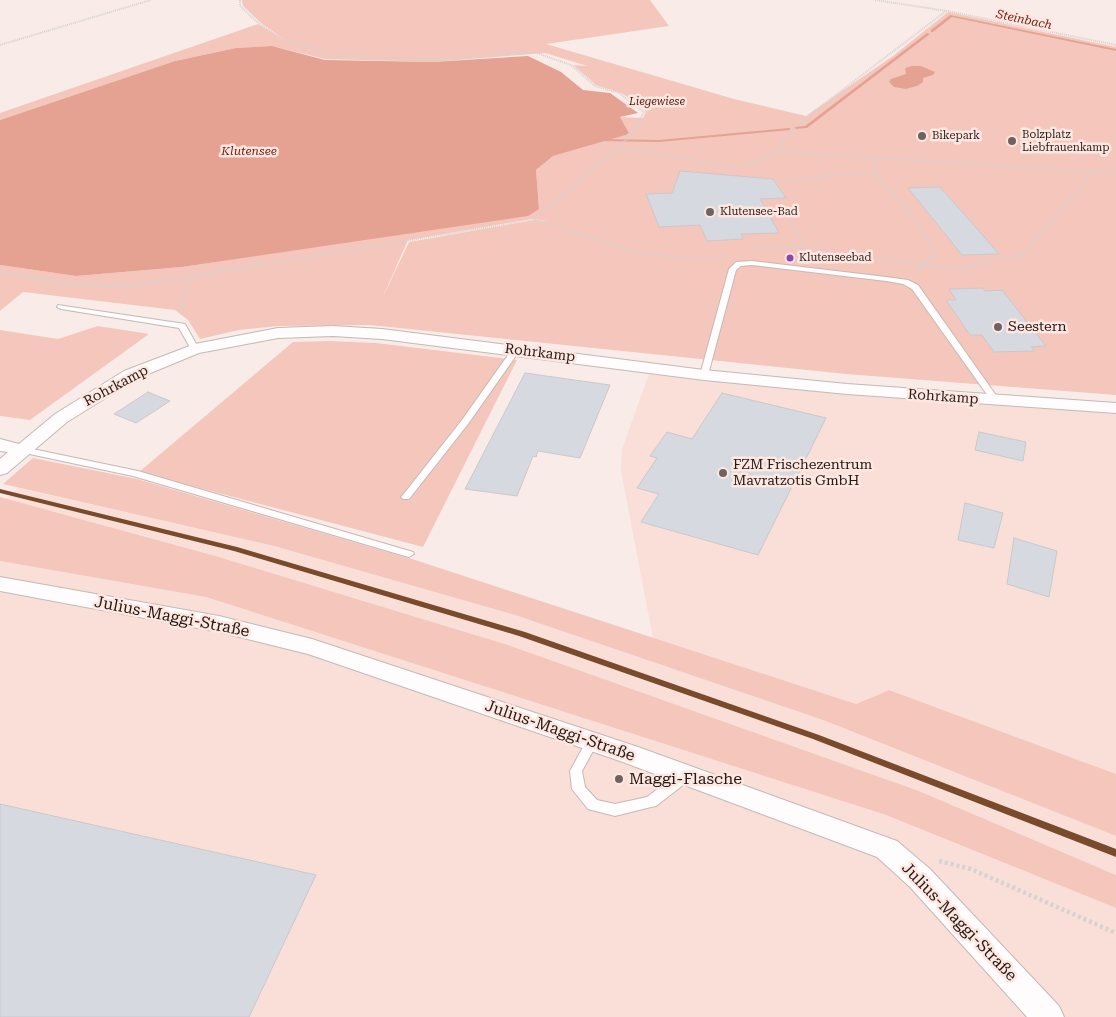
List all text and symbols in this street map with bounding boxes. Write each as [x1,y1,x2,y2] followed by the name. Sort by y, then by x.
[995,7,1053,33] water label: Steinbach
[629,95,685,109] park label: Liegewiese
[1022,128,1109,154] place label: Bolzplatz Liebfrauenkamp
[932,129,980,143] place label: Bikepark
[916,130,928,142] marker: Bikepark
[1006,135,1018,147] marker: Bolzplatz Liebfrauenkamp
[221,144,277,158] water label: Klutensee
[720,205,798,219] place label: Klutensee-Bad
[704,206,716,218] marker: Klutensee-Bad
[799,251,871,265] place label: Klutenseebad
[785,253,795,263] marker: Klutenseebad
[1008,319,1067,335] place label: Seestern
[992,321,1004,333] marker: Seestern
[504,340,576,366] street label: Rohrkamp
[81,362,151,410] street label: Rohrkamp
[907,386,979,408] street label: Rohrkamp
[733,457,872,490] place label: FZM Frischezentrum Mavratzotis GmbH
[717,467,729,479] marker: FZM Frischezentrum Mavratzotis GmbH
[93,593,251,641] street label: Julius-Maggi-Straße
[482,696,638,766] street label: Julius-Maggi-Straße
[629,769,742,789] place label: Maggi-Flasche
[613,773,625,785] marker: Maggi-Flasche
[897,859,1021,985] street label: Julius-Maggi-Straße

